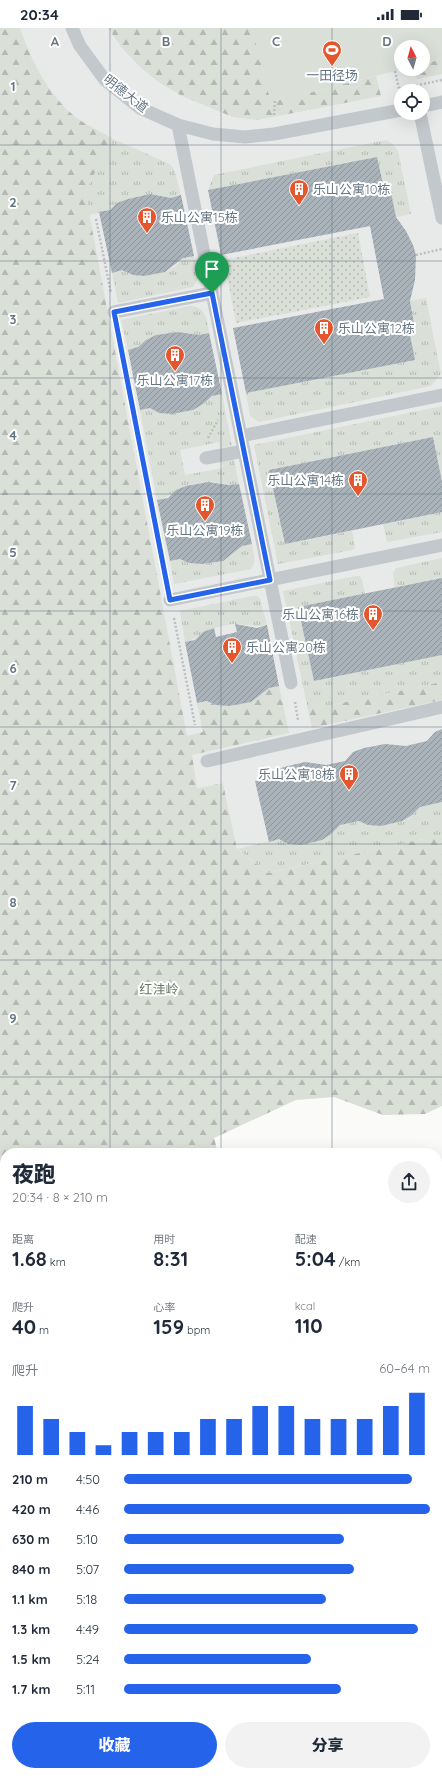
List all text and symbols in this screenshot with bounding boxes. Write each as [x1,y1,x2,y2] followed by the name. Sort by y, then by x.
[20,5,59,24] text: 20:34
[51,33,60,49] text: A
[162,33,170,49] text: B
[272,33,280,49] text: C
[382,33,392,49] text: D
[321,39,343,67] sports icon: 一田径场
[394,40,430,76] north arrow
[394,40,430,120] map controls
[306,67,358,83] place label: 一田径场
[101,71,151,115] street label: 明德大道
[10,78,16,94] text: 1
[394,84,430,120] button: locate
[288,178,310,206] building icon: 乐山公寓10栋
[313,181,391,197] place label: 乐山公寓10栋
[9,194,17,210] text: 2
[136,206,158,234] building icon: 乐山公寓15栋
[161,209,238,225] place label: 乐山公寓15栋
[195,252,229,293] pin
[201,258,223,280] icon: arrive
[10,311,17,327] text: 3
[313,317,335,345] building icon: 乐山公寓12栋
[338,320,415,336] place label: 乐山公寓12栋
[164,344,186,372] building icon: 乐山公寓17栋
[137,372,213,388] place label: 乐山公寓17栋
[9,427,17,443] text: 4
[347,469,369,497] building icon: 乐山公寓14栋
[268,472,344,488] place label: 乐山公寓14栋
[194,494,216,522] building icon: 乐山公寓19栋
[166,522,244,538] place label: 乐山公寓19栋
[9,544,17,560] text: 5
[362,603,384,631] building icon: 乐山公寓16栋
[282,606,359,622] place label: 乐山公寓16栋
[221,636,243,664] building icon: 乐山公寓20栋
[246,639,326,655] place label: 乐山公寓20栋
[9,660,17,676] text: 6
[338,763,360,791] building icon: 乐山公寓18栋
[258,766,335,782] place label: 乐山公寓18栋
[9,777,17,793] text: 7
[9,894,17,910] text: 8
[139,981,179,997] park label: 红洼岭
[9,1010,17,1026] text: 9
[12,1160,56,1188] text: 夜跑
[388,1161,430,1203] button: share
[12,1189,108,1205] text: 20:34 · 8 × 210 m
[12,1232,34,1246] text: 距离
[153,1232,175,1246] text: 用时
[295,1232,317,1246] text: 配速
[12,1246,47,1271] text: 1.68
[153,1246,188,1271] text: 8:31
[295,1246,336,1271] text: 5:04
[47,1255,66,1269] text: km
[336,1255,360,1269] text: /km
[295,1299,315,1313] text: kcal
[12,1300,34,1314] text: 爬升
[153,1300,175,1314] text: 心率
[295,1313,323,1338] text: 110
[12,1314,36,1339] text: 40
[153,1314,184,1339] text: 159
[36,1323,49,1337] text: m
[184,1323,210,1337] text: bpm
[379,1360,430,1376] text: 60–64 m
[12,1362,38,1378] text: 爬升
[12,1471,48,1487] text: 210 m
[76,1471,100,1487] text: 4:50
[12,1501,51,1517] text: 420 m
[76,1501,99,1517] text: 4:46
[12,1531,50,1547] text: 630 m
[76,1531,98,1547] text: 5:10
[12,1561,50,1577] text: 840 m
[76,1561,99,1577] text: 5:07
[12,1591,48,1607] text: 1.1 km
[76,1591,97,1607] text: 5:18
[12,1621,50,1637] text: 1.3 km
[76,1621,99,1637] text: 4:49
[12,1651,51,1667] text: 1.5 km
[76,1651,99,1667] text: 5:24
[12,1681,50,1697] text: 1.7 km
[76,1681,95,1697] text: 5:11
[12,1722,217,1768] button: 收藏
[225,1722,430,1768] button: 分享

